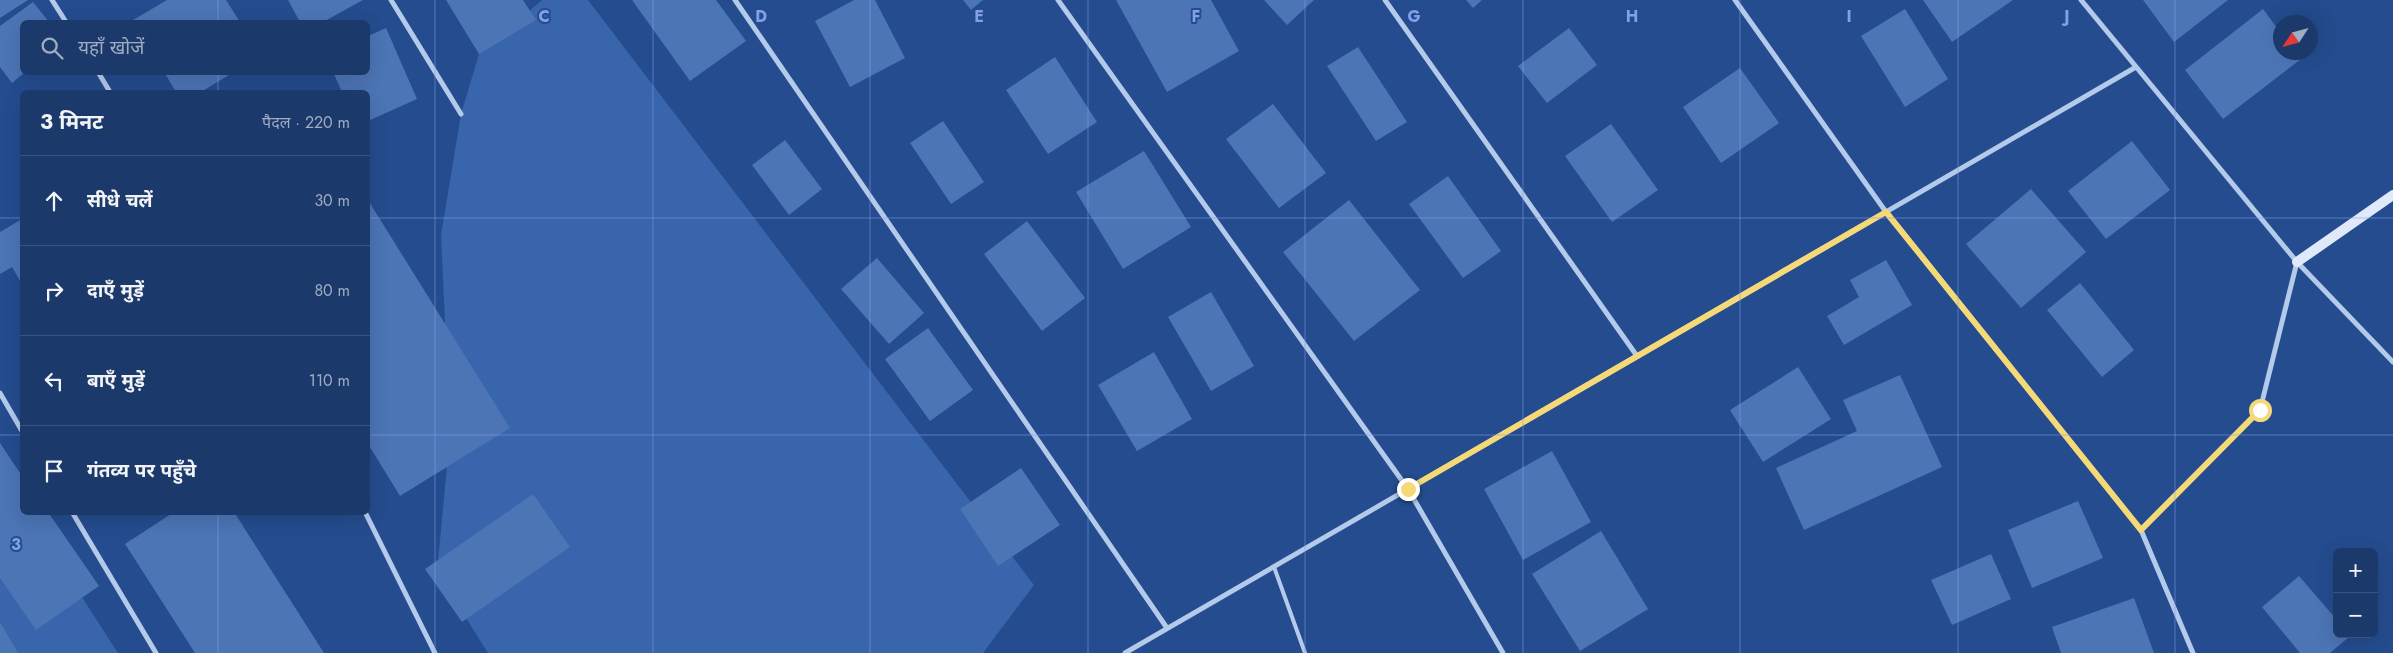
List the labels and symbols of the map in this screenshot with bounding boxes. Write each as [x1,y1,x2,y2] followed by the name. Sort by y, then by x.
[538,5,550,28] text: C
[755,5,767,28] text: D
[974,5,984,28] text: E
[1192,5,1200,28] text: F
[1407,5,1421,28] text: G
[1626,5,1638,28] text: H
[1846,5,1852,28] text: I
[2061,5,2070,28] text: J
[2273,15,2318,60] north arrow
[2249,399,2272,422] route start
[1397,478,1420,501] route end
[11,533,21,556] text: 3

